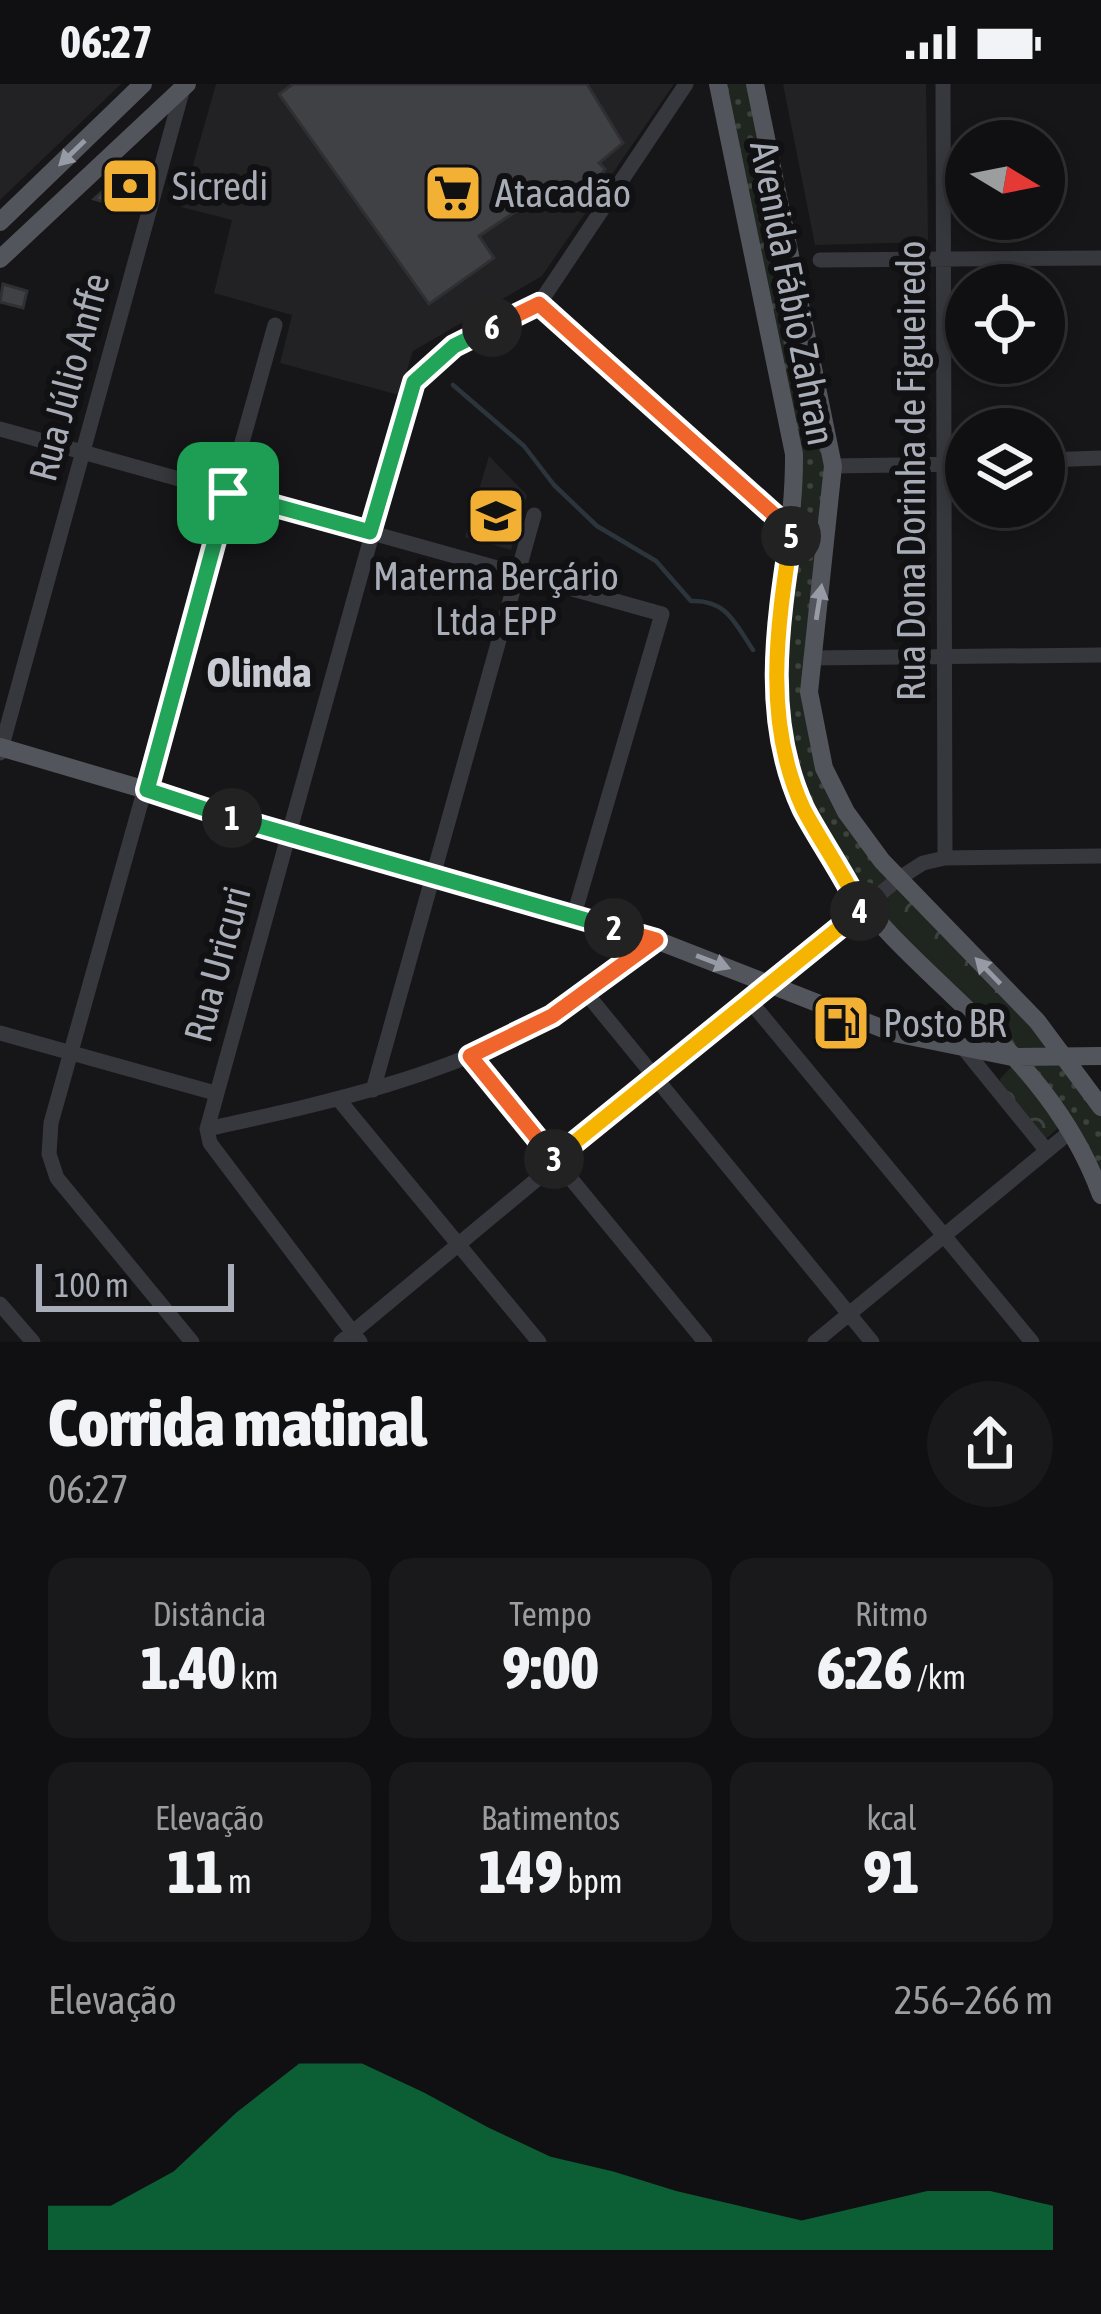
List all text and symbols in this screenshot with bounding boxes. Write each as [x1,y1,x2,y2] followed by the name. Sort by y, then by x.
[60,16,153,68] text: 06:27
[945,120,1065,240] north arrow
[945,120,1065,528] map controls
[742,137,844,449] street label: Avenida Fábio Zahran
[57,138,86,166] one-way arrow
[99,155,161,217] bank icon: Sicredi
[422,162,484,224] supermarket icon: Atacadão
[172,164,268,208] place label: Sicredi
[495,171,631,215] place label: Atacadão
[889,241,933,701] street label: Rua Dona Dorinha de Figueiredo
[945,264,1065,384] button: locate
[20,268,118,486] street label: Rua Júlio Anffe
[462,297,522,357] pin: 6
[484,308,500,346] text: 6
[945,408,1065,528] button: layers
[177,442,279,544] pin
[195,460,261,526] icon: arrive
[465,485,527,547] school or university icon: Materna Berçário Ltda EPP
[761,506,821,566] pin: 5
[783,517,799,555] text: 5
[373,554,619,643] place label: Materna Berçário Ltda EPP
[810,582,828,620] one-way arrow
[206,648,312,696] district label: Olinda
[202,788,262,848] pin: 1
[224,799,240,837] text: 1
[175,881,259,1047] street label: Rua Uricuri
[830,881,890,941] pin: 4
[852,892,868,930] text: 4
[584,898,644,958] pin: 2
[606,909,622,947] text: 2
[695,954,731,973] one-way arrow
[974,957,1002,985] one-way arrow
[810,992,872,1054] fuel station icon: Posto BR
[883,1001,1007,1045] place label: Posto BR
[524,1129,584,1189] pin: 3
[546,1140,562,1178] text: 3
[36,1258,234,1311] scale bar
[54,1266,129,1304] text: 100 m
[927,1381,1053,1507] button: share
[48,1384,426,1460] text: Corrida matinal
[48,1467,128,1511] text: 06:27
[153,1595,266,1633] text: Distância
[509,1595,592,1633] text: Tempo
[855,1595,928,1633] text: Ritmo
[140,1633,236,1702] text: 1.40
[502,1633,599,1702] text: 9:00
[817,1633,912,1702] text: 6:26
[236,1658,279,1696] text: km
[912,1658,966,1696] text: /km
[155,1799,264,1837] text: Elevação
[481,1799,620,1837] text: Batimentos
[866,1799,917,1837] text: kcal
[167,1837,224,1906] text: 11
[478,1837,563,1906] text: 149
[863,1837,920,1906] text: 91
[224,1862,252,1900] text: m
[563,1862,623,1900] text: bpm
[48,1978,177,2022] text: Elevação
[894,1978,1053,2022] text: 256–266 m

